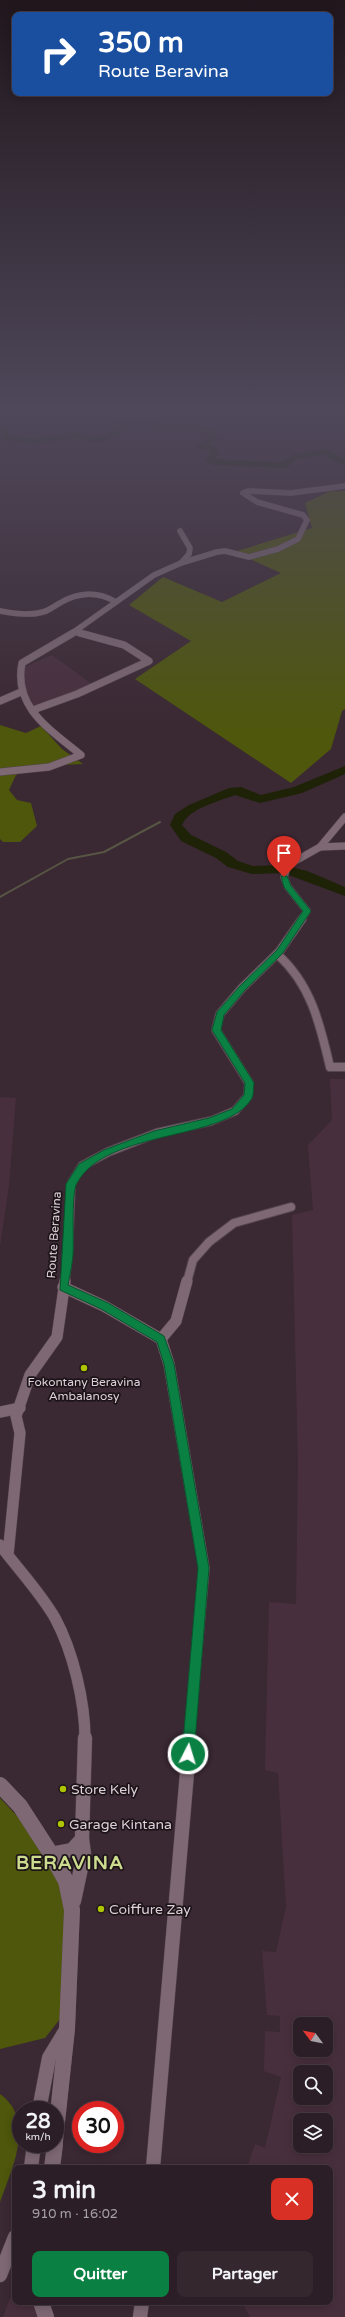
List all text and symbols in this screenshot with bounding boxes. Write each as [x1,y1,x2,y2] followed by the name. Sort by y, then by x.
[98,26,184,60] text: 350 m
[32,28,84,80] icon: right
[98,60,229,82] text: Route Beravina
[267,836,301,877] pin
[273,842,295,864] icon: arrive
[44,1191,64,1279] street label: Route Beravina
[79,1363,89,1373] marker: Fokontany Beravina Ambalanosy
[28,1375,140,1403] place label: Fokontany Beravina Ambalanosy
[167,1733,209,1775] position arrow
[71,1781,139,1798] place label: Store Kely
[58,1784,68,1794] marker: Store Kely
[69,1816,172,1833] place label: Garage Kintana
[56,1819,66,1829] marker: Garage Kintana
[16,1852,124,1874] district label: BERAVINA
[109,1901,191,1918] place label: Coiffure Zay
[96,1904,106,1914] marker: Coiffure Zay
[293,2017,333,2057] north arrow
[293,2017,333,2153] map controls
[293,2065,333,2105] button: search
[72,2101,124,2153] speed limit sign: 30
[25,2110,51,2134] text: 28
[293,2113,333,2153] button: layers
[25,2131,51,2143] text: km/h
[32,2176,96,2205] text: 3 min
[271,2178,313,2220] button: close
[32,2206,118,2222] text: 910 m · 16:02
[32,2251,169,2297] button: Quitter
[177,2251,313,2297] button: Partager

